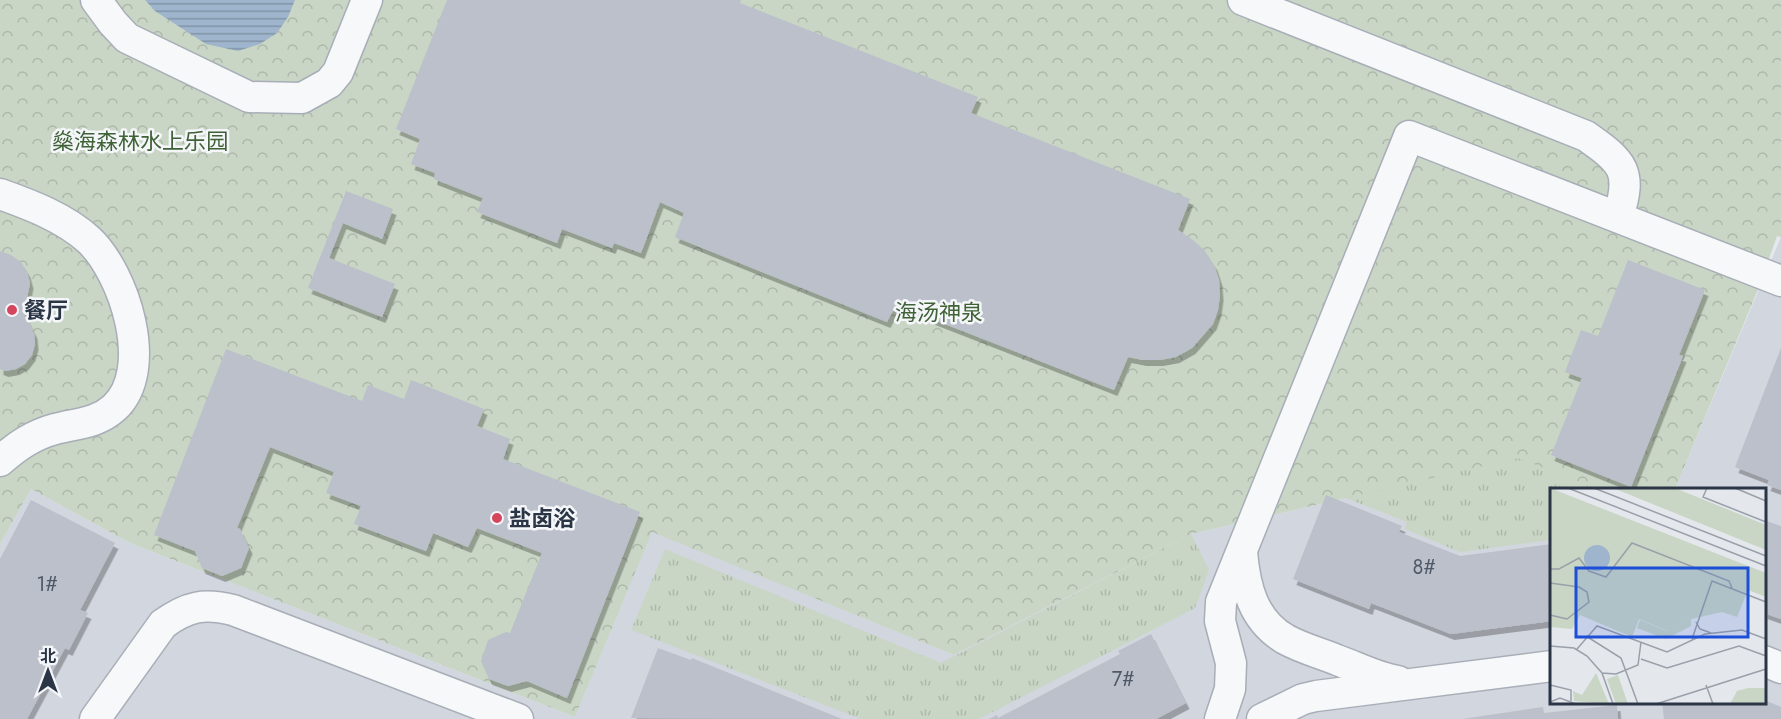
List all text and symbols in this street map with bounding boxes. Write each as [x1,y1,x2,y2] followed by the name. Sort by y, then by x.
[52,125,228,157] park label: 燊海森林水上乐园
[24,294,68,326] place label: 餐厅
[895,296,983,328] park label: 海汤神泉
[5,303,19,317] marker: 餐厅
[1550,488,1766,704] inset map
[509,502,576,534] place label: 盐卤浴
[490,511,504,525] marker: 盐卤浴
[1412,553,1436,582] house number: 8#
[36,570,58,599] house number: 1#
[18,641,78,701] north arrow
[40,645,56,668] text: 北
[1112,665,1134,694] house number: 7#

